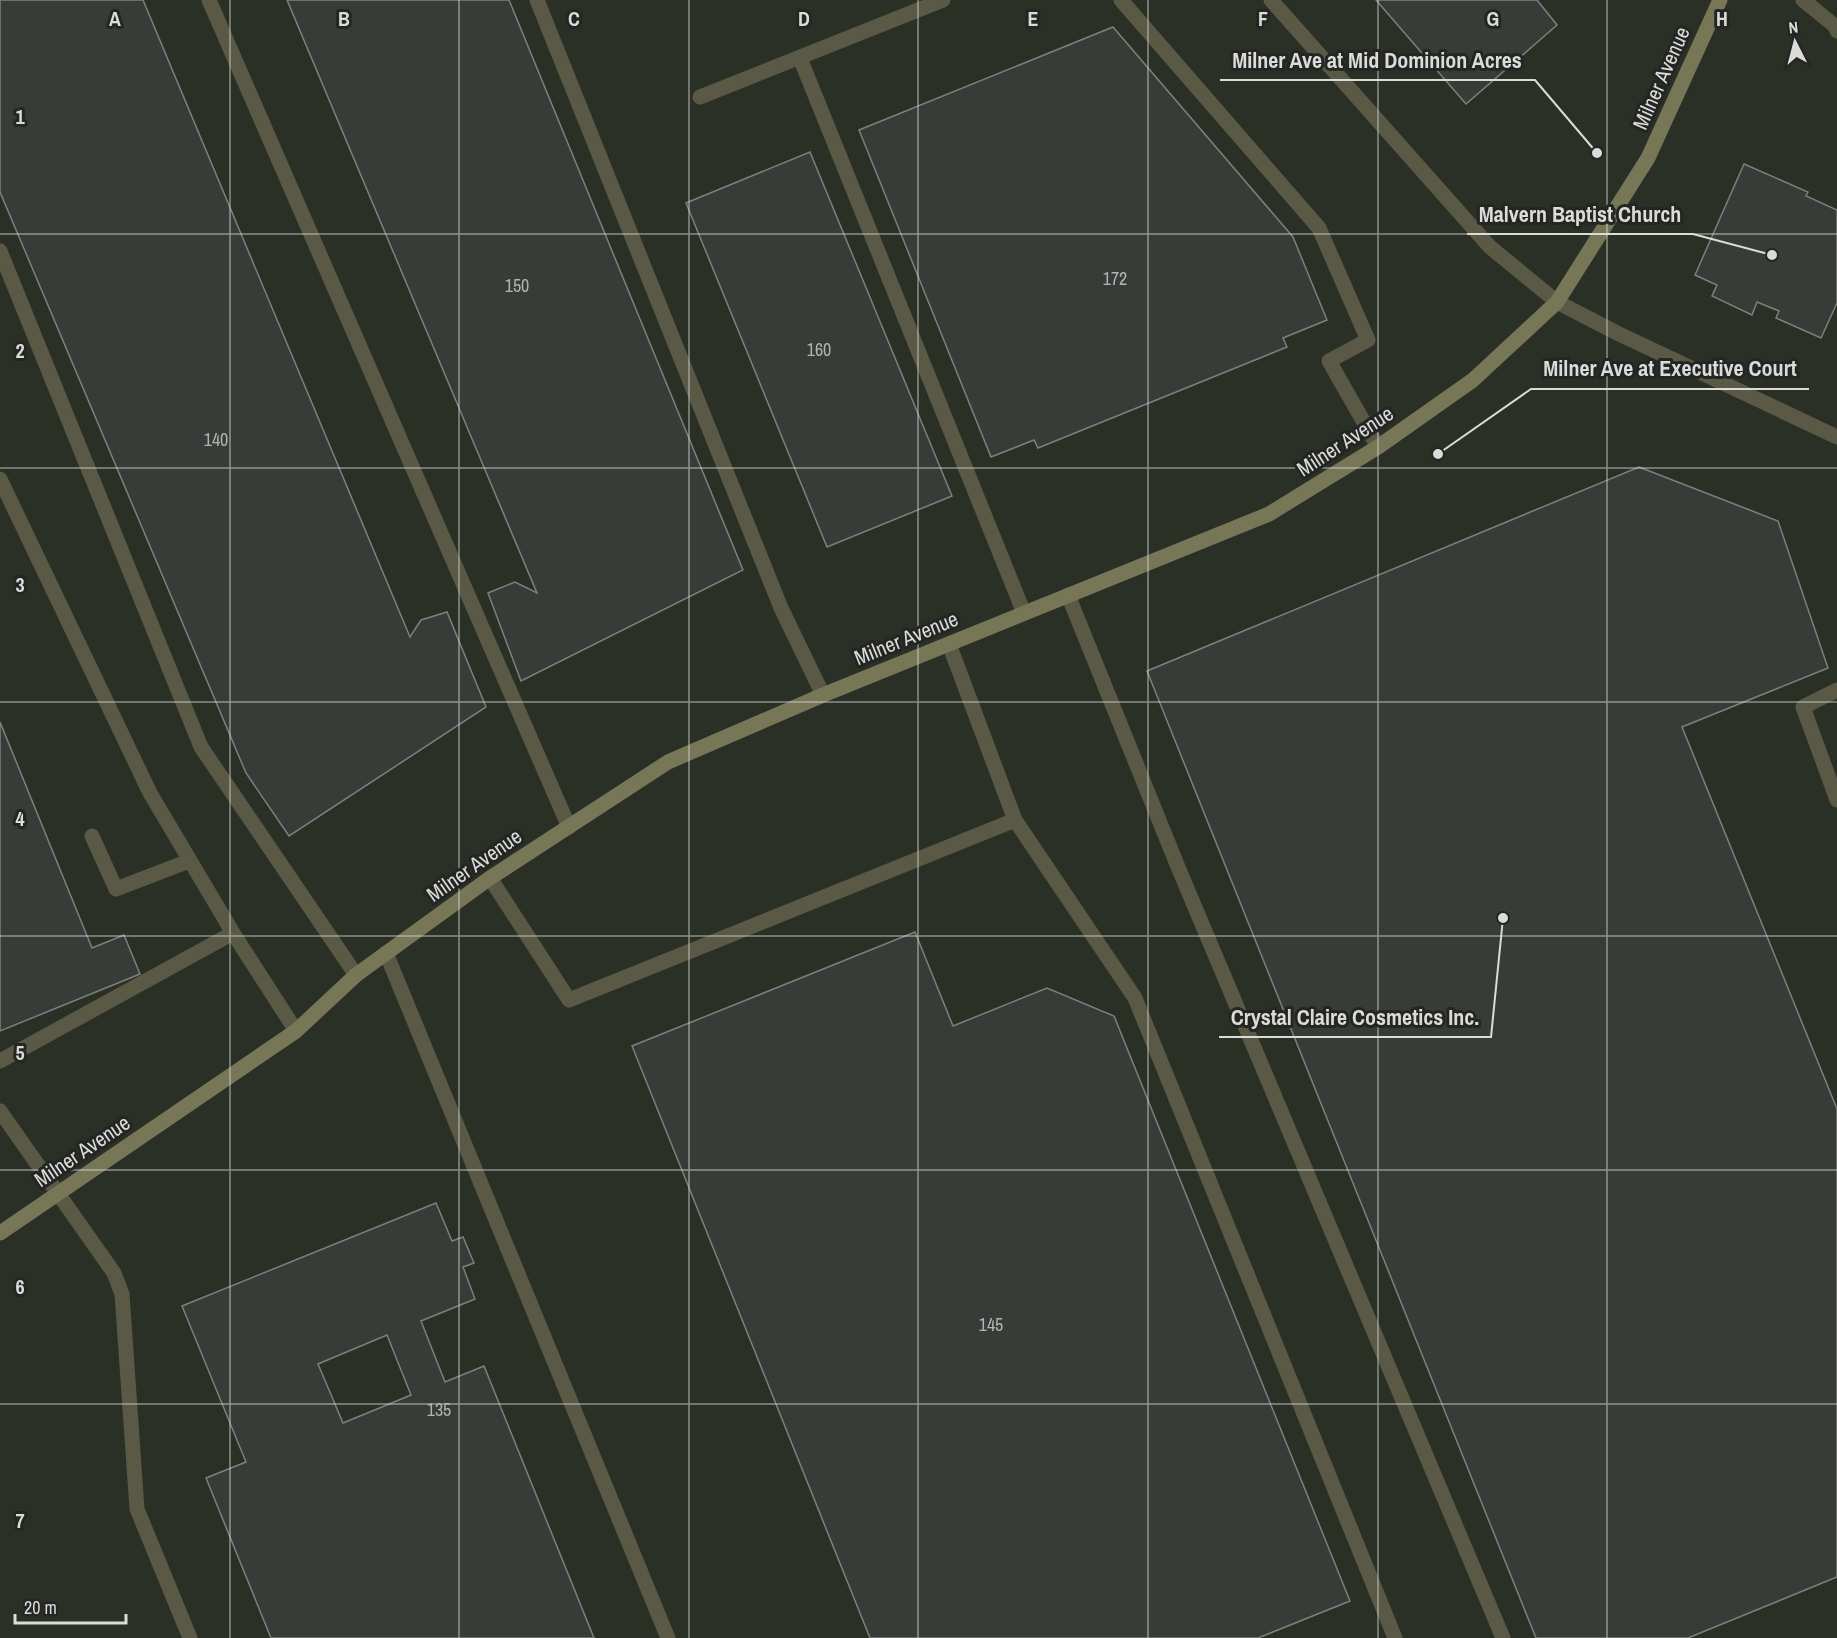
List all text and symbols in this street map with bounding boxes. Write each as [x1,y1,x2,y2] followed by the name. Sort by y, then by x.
[109,5,121,32] text: A
[338,5,350,32] text: B
[568,5,580,32] text: C
[798,5,810,32] text: D
[1028,5,1039,32] text: E
[1258,5,1268,32] text: F
[1487,5,1499,32] text: G
[1716,5,1728,32] text: H
[1765,12,1825,72] north arrow
[1788,16,1799,39] text: N
[1625,22,1697,134] street label: Milner Avenue
[1220,40,1535,80] callout: Milner Ave at Mid Dominion Acres
[1232,45,1522,75] text: Milner Ave at Mid Dominion Acres
[15,103,25,130] text: 1
[1467,194,1693,234] callout: Malvern Baptist Church
[1479,199,1681,229] text: Malvern Baptist Church
[1103,266,1127,291] house number: 172
[505,273,529,298] house number: 150
[15,337,25,364] text: 2
[807,337,831,362] house number: 160
[1531,349,1809,389] callout: Milner Ave at Executive Court
[1543,353,1797,383] text: Milner Ave at Executive Court
[1291,399,1399,483] street label: Milner Avenue
[204,427,228,452] house number: 140
[15,571,25,598] text: 3
[850,604,962,672] street label: Milner Avenue
[15,805,25,832] text: 4
[421,822,527,908] street label: Milner Avenue
[1219,997,1491,1037] callout: Crystal Claire Cosmetics Inc.
[1231,1002,1479,1032] text: Crystal Claire Cosmetics Inc.
[15,1039,25,1066] text: 5
[28,1108,136,1194] street label: Milner Avenue
[15,1273,25,1300] text: 6
[979,1312,1003,1337] house number: 145
[427,1397,451,1422] house number: 135
[15,1507,25,1534] text: 7
[15,1587,126,1625] scale bar
[24,1595,57,1620] text: 20 m

